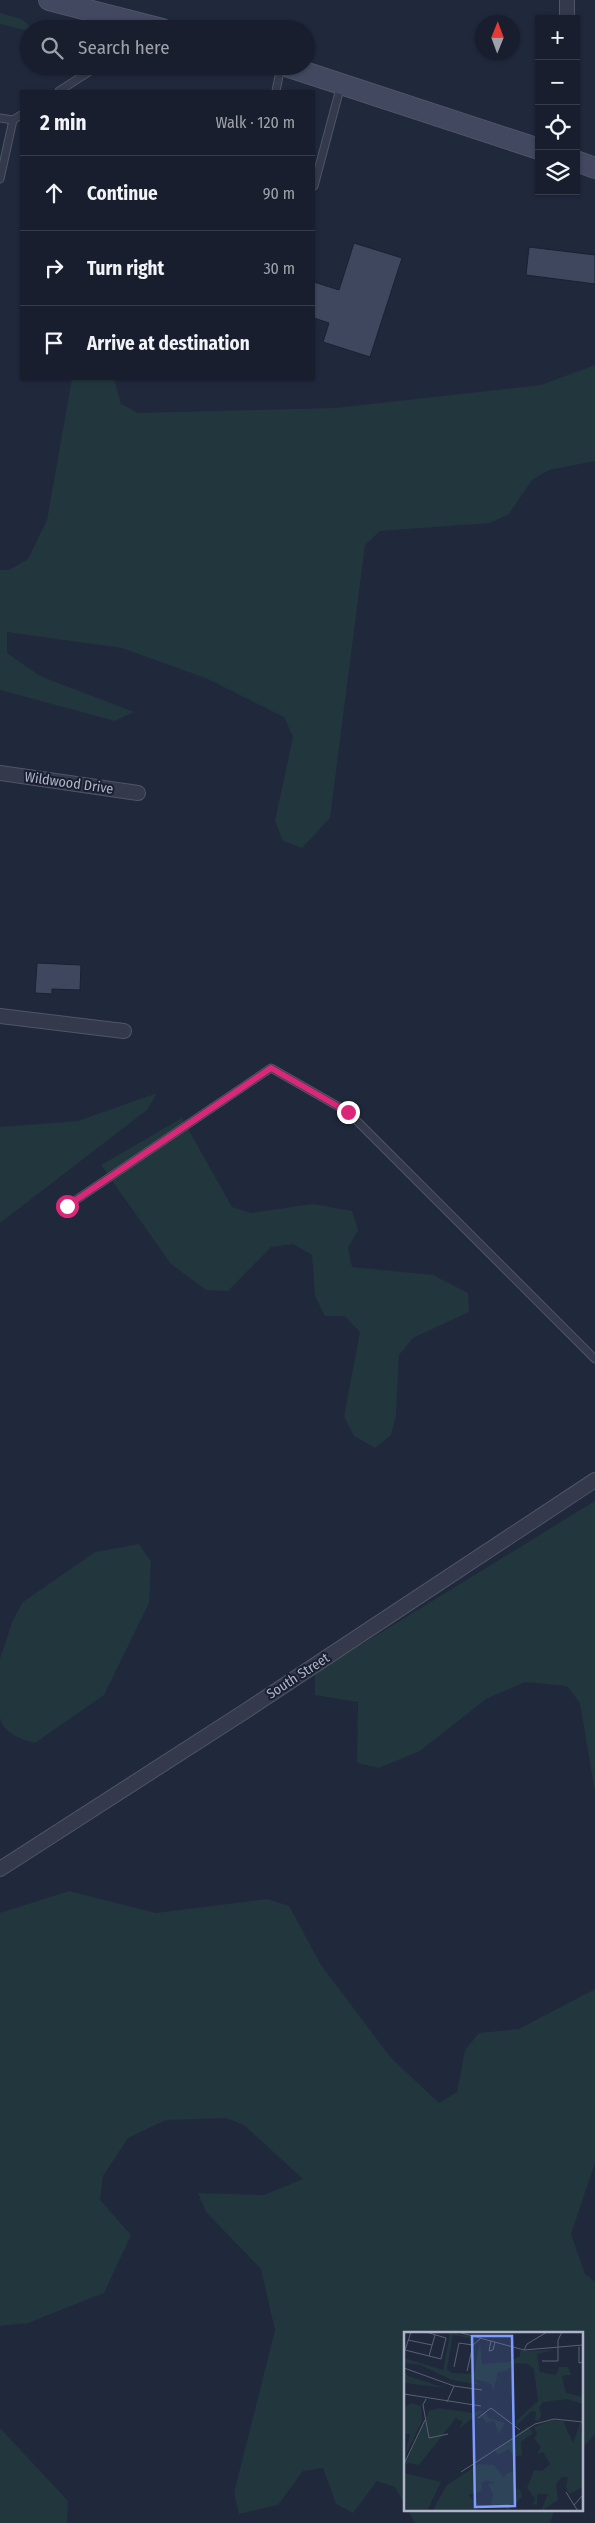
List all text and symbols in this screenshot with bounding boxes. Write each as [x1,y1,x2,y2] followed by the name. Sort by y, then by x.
[475,15,520,60] north arrow
[535,15,580,195] map controls
[535,15,580,60] button: +
[20,20,315,75] search box
[38,34,66,62] icon: search
[78,36,170,59] text: Search here
[535,60,580,105] button: −
[535,105,580,150] button: locate
[40,110,87,136] text: 2 min
[216,113,295,132] text: Walk · 120 m
[535,150,580,195] button: layers
[40,179,68,207] icon: ahead
[87,182,158,205] text: Continue
[263,184,295,203] text: 90 m
[40,254,68,282] icon: right
[87,257,164,280] text: Turn right
[263,259,295,278] text: 30 m
[40,329,68,357] icon: arrive
[87,332,250,355] text: Arrive at destination
[24,768,115,798] street label: Wildwood Drive
[337,1101,360,1124] route end
[56,1195,79,1218] route start
[263,1649,333,1703] street label: South Street
[404,2332,582,2510] inset map

